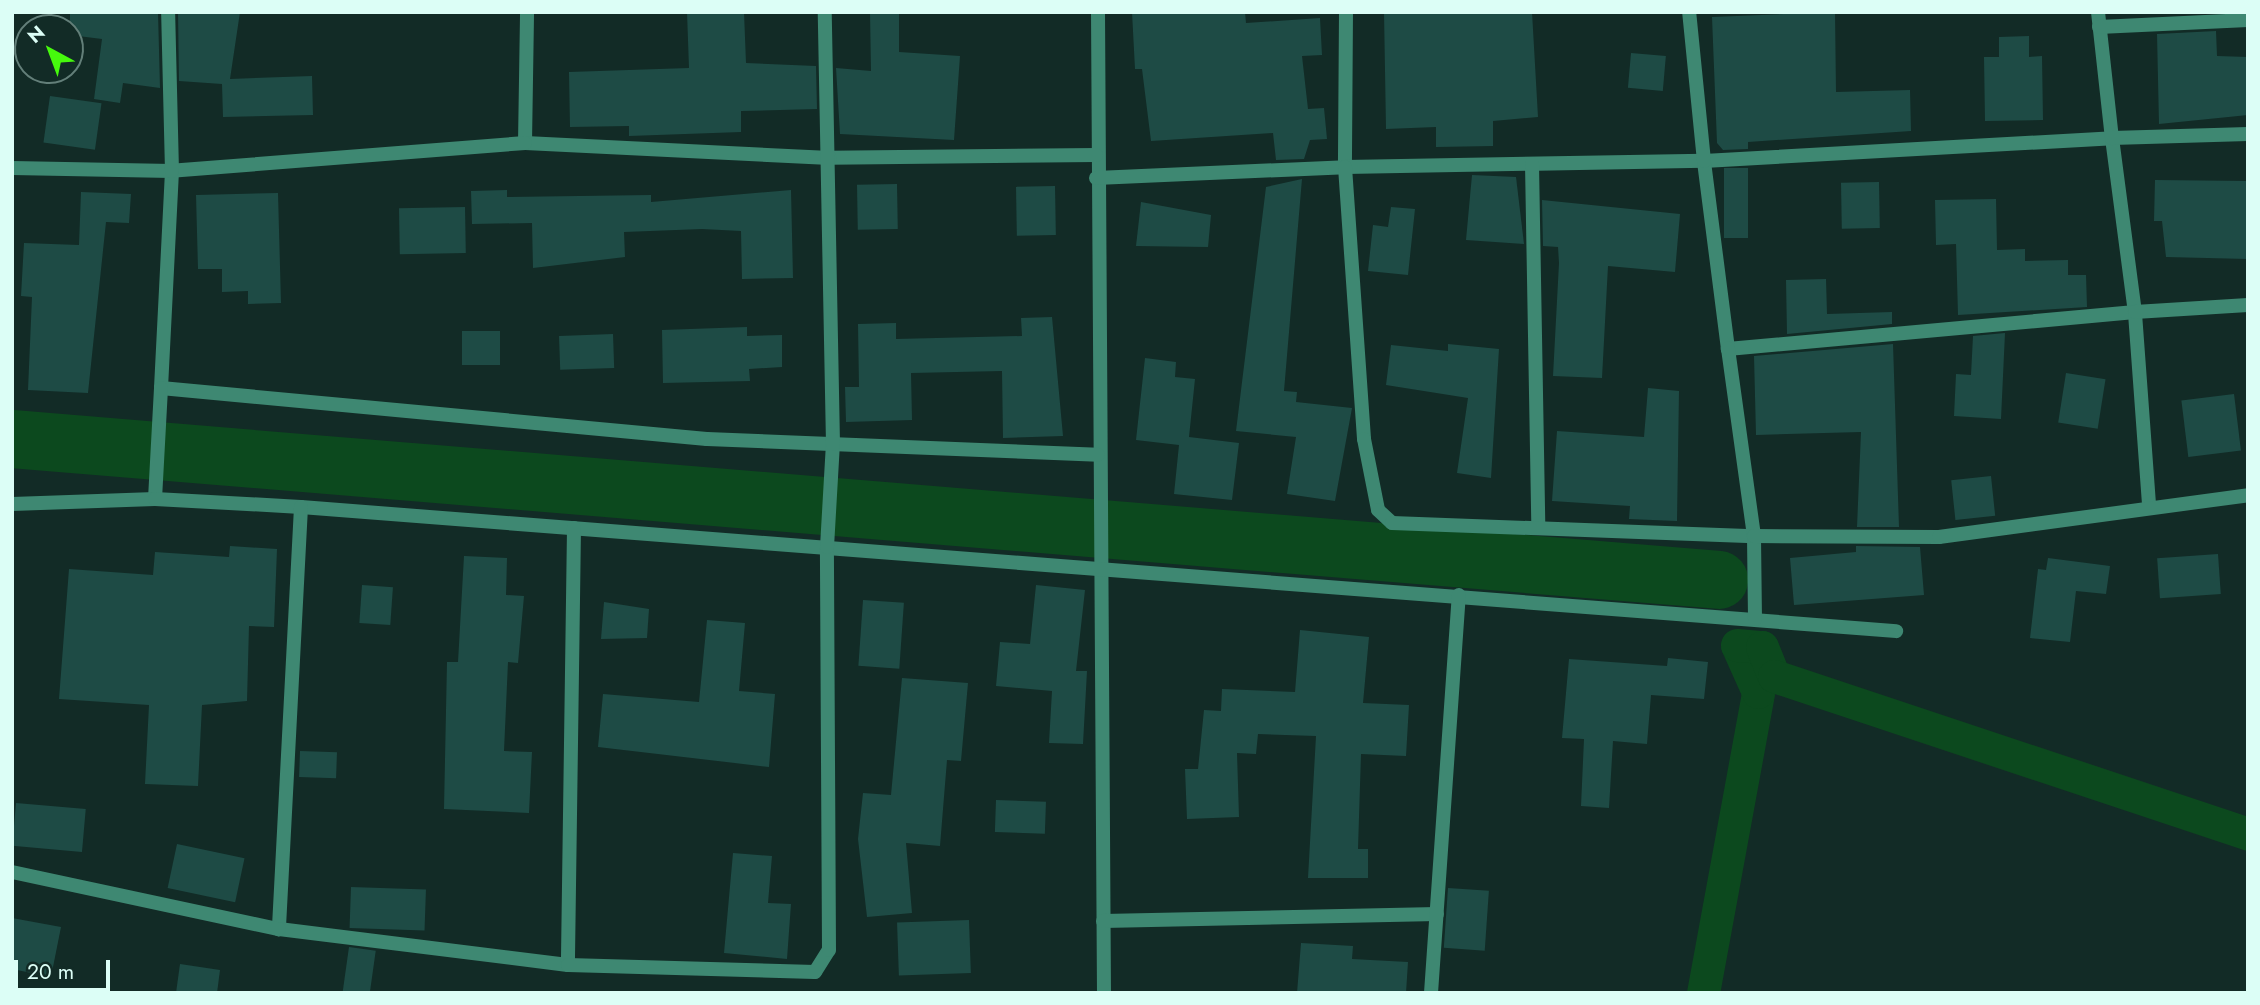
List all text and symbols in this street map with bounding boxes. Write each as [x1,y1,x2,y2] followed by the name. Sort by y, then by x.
[14,14,84,84] north arrow
[22,19,51,49] text: N
[18,946,114,990] scale bar
[27,957,74,987] text: 20 m

